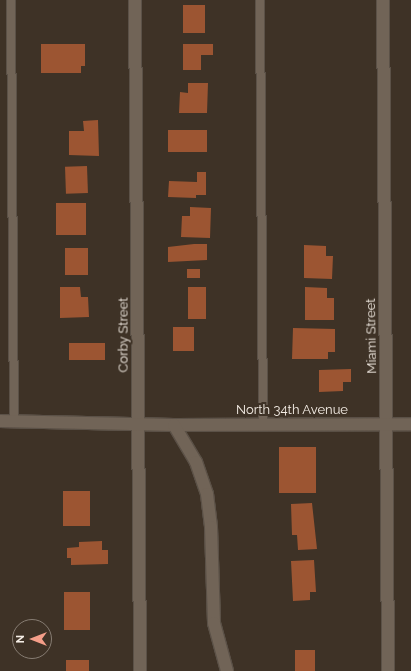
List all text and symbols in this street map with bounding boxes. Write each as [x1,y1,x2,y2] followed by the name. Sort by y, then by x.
[116,297,132,373] street label: Corby Street
[364,298,380,374] street label: Miami Street
[236,402,348,418] street label: North 34th Avenue
[12,619,52,659] north arrow
[14,635,27,643] text: N

